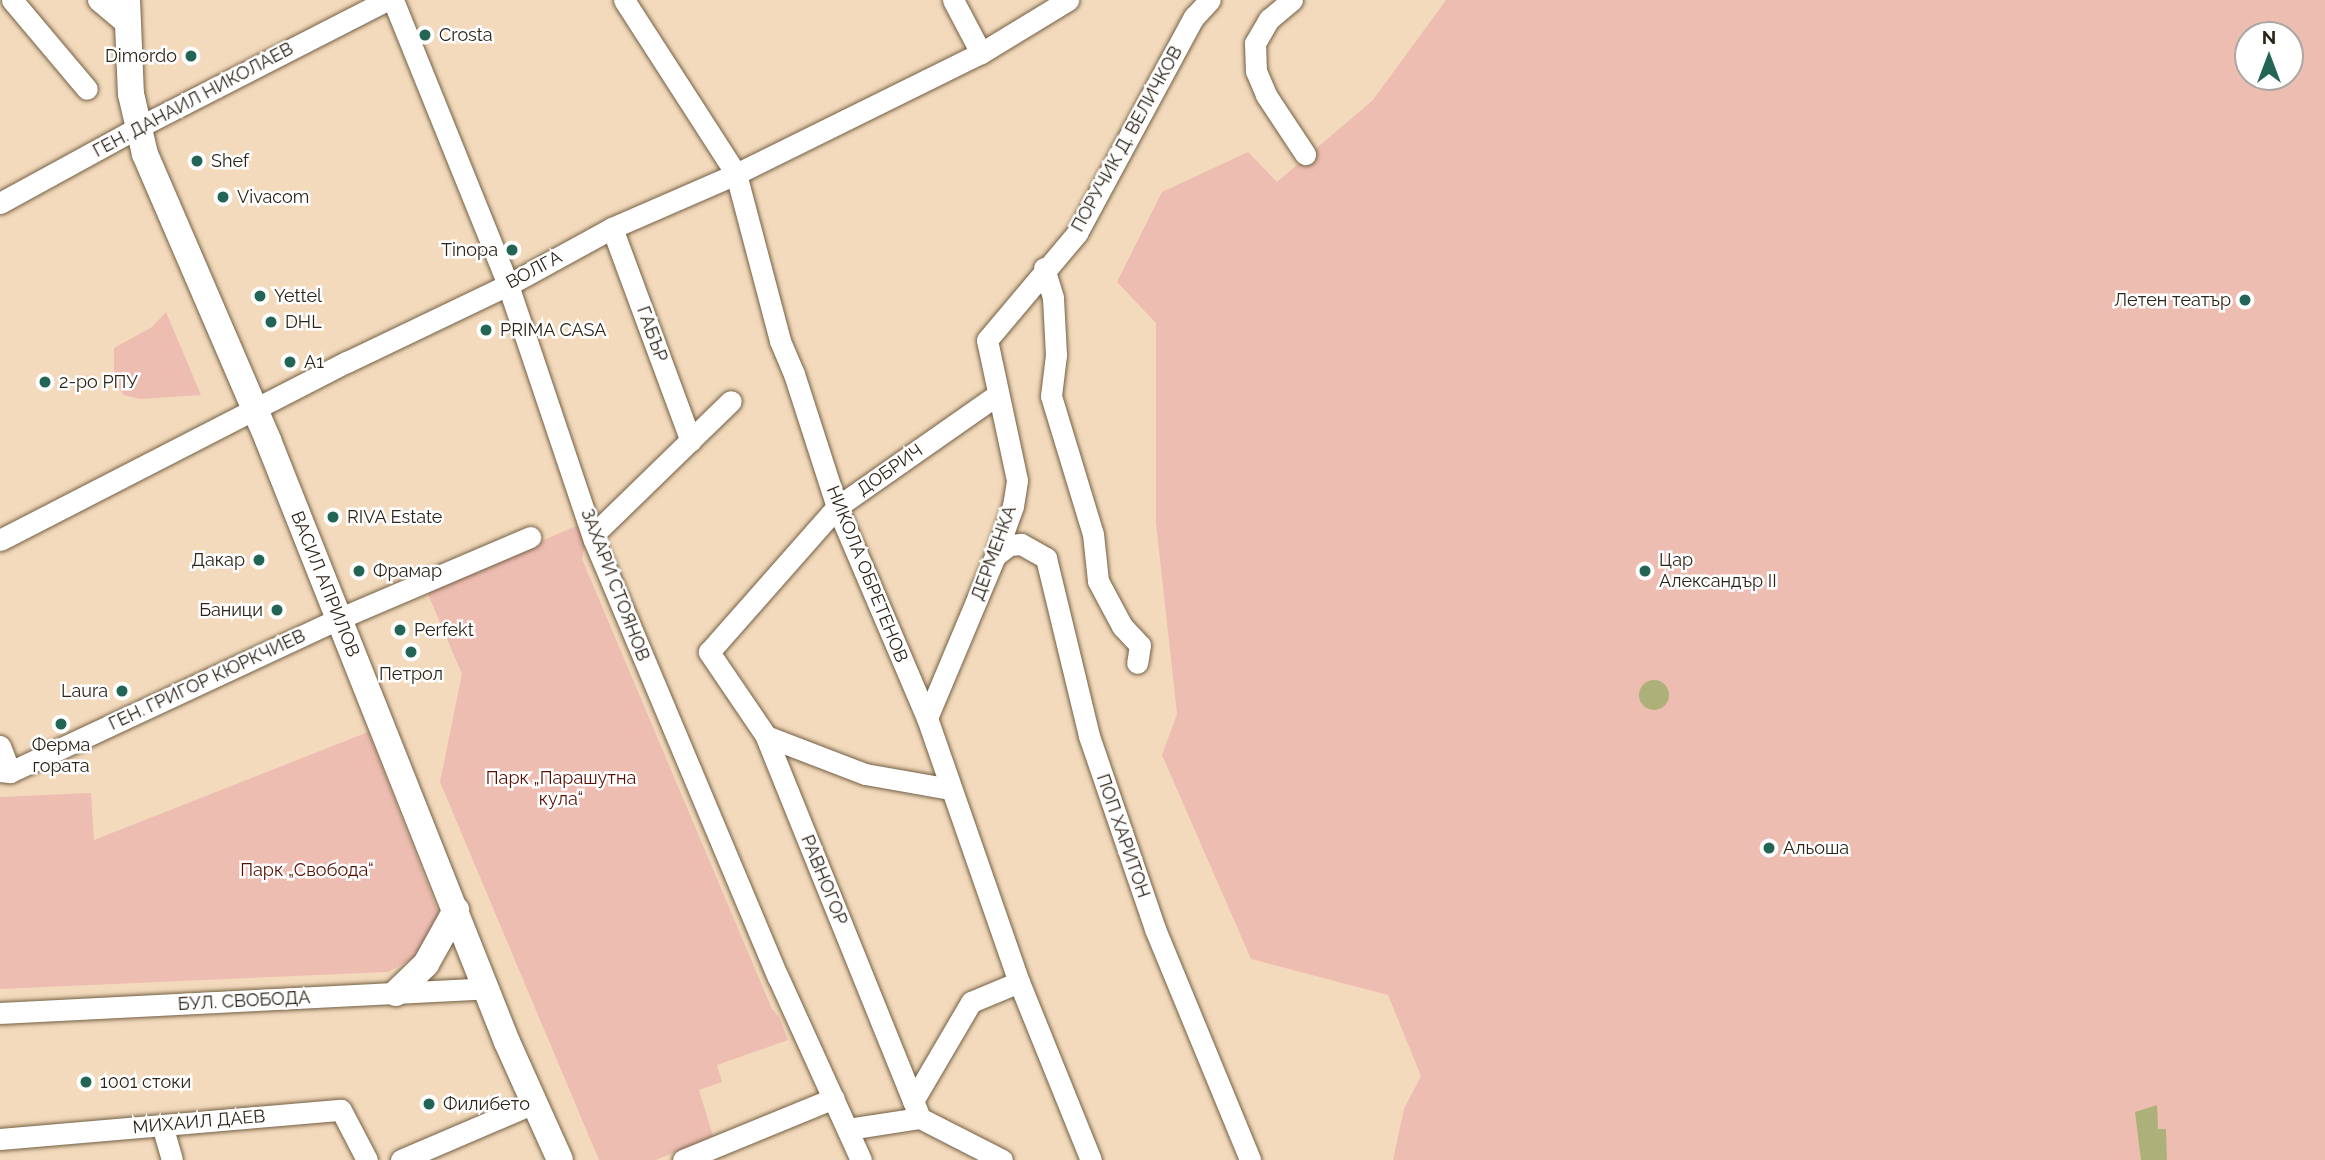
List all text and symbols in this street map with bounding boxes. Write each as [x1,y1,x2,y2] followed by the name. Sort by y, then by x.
[2234,21,2304,91] north arrow
[439,24,493,46] place label: Crosta
[2262,26,2276,48] text: N
[417,27,433,43] marker: Crosta
[89,38,297,162] street label: ГЕН. ДАНАИЛ НИКОЛАЕВ
[1067,42,1187,236] street label: ПОРУЧИК Д. ВЕЛИЧКОВ
[105,45,177,67] place label: Dimordo
[183,48,199,64] marker: Dimordo
[211,150,249,172] place label: Shef
[189,153,205,169] marker: Shef
[237,186,309,208] place label: Vivacom
[215,189,231,205] marker: Vivacom
[441,239,498,261] place label: Tinopa
[504,242,520,258] marker: Tinopa
[502,246,566,294] street label: ВОЛГА
[274,285,322,307] place label: Yettel
[252,288,268,304] marker: Yettel
[2114,289,2231,311] place label: Летен театър
[2237,292,2253,308] marker: Летен театър
[632,303,672,365] street label: ГАБЪР
[285,311,322,333] place label: DHL
[263,314,279,330] marker: DHL
[500,319,607,341] place label: PRIMA CASA
[478,322,494,338] marker: PRIMA CASA
[304,351,324,373] place label: A1
[282,354,298,370] marker: A1
[59,371,138,393] place label: 2-ро РПУ
[37,374,53,390] marker: 2-ро РПУ
[853,440,927,500] street label: ДОБРИЧ
[822,482,912,666] street label: НИКОЛА ОБРЕТЕНОВ
[967,503,1021,603] street label: ДЕРМЕНКА
[347,506,443,528] place label: RIVA Estate
[576,506,654,664] street label: ЗАХАРИ СТОЯНОВ
[286,508,364,660] street label: ВАСИЛ АПРИЛОВ
[325,509,341,525] marker: RIVA Estate
[191,549,245,571] place label: Дакар
[1659,550,1777,592] place label: Цар Александър II
[251,552,267,568] marker: Дакар
[373,560,442,582] place label: Фрамар
[351,563,367,579] marker: Фрамар
[1637,563,1653,579] marker: Цар Александър II
[199,599,263,621] place label: Баници
[269,602,285,618] marker: Баници
[414,619,474,641] place label: Perfekt
[392,622,408,638] marker: Perfekt
[105,625,309,735] street label: ГЕН. ГРИГОР КЮРКЧИЕВ
[403,644,419,660] marker: Петрол
[379,663,443,685] place label: Петрол
[61,680,108,702] place label: Laura
[114,683,130,699] marker: Laura
[53,716,69,732] marker: Ферма гората
[32,735,90,778] place label: Ферма гората
[486,768,636,810] park label: Парк „Парашутна кула“
[1092,771,1154,901] street label: ПОП ХАРИТОН
[796,832,852,928] street label: РАВНОГОР
[1783,837,1849,859] place label: Альоша
[1761,840,1777,856] marker: Альоша
[240,859,374,881] park label: Парк „Свобода“
[177,987,311,1015] street label: БУЛ. СВОБОДА
[100,1071,191,1093] place label: 1001 стоки
[78,1074,94,1090] marker: 1001 стоки
[443,1093,530,1115] place label: Филибето
[421,1096,437,1112] marker: Филибето
[132,1105,266,1139] street label: МИХАИЛ ДАЕВ

